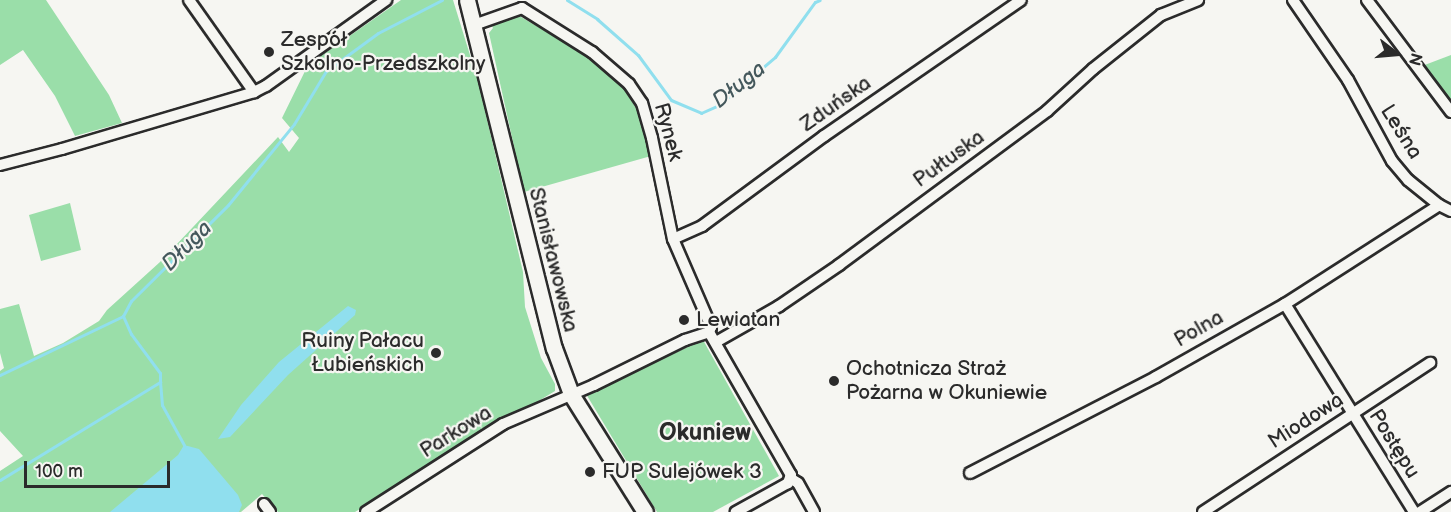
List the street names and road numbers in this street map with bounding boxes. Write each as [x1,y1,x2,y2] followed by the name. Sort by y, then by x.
[796,71,876,137] street label: Zduńska
[648,100,688,164] street label: Rynek
[1375,100,1427,164] street label: Leśna
[909,125,989,193] street label: Pułtuska
[523,185,583,335] street label: Stanisławowska
[1170,305,1228,353] street label: Polna
[1264,387,1348,455] street label: Miodowa
[416,400,496,464] street label: Parkowa
[1363,405,1425,483] street label: Postępu

